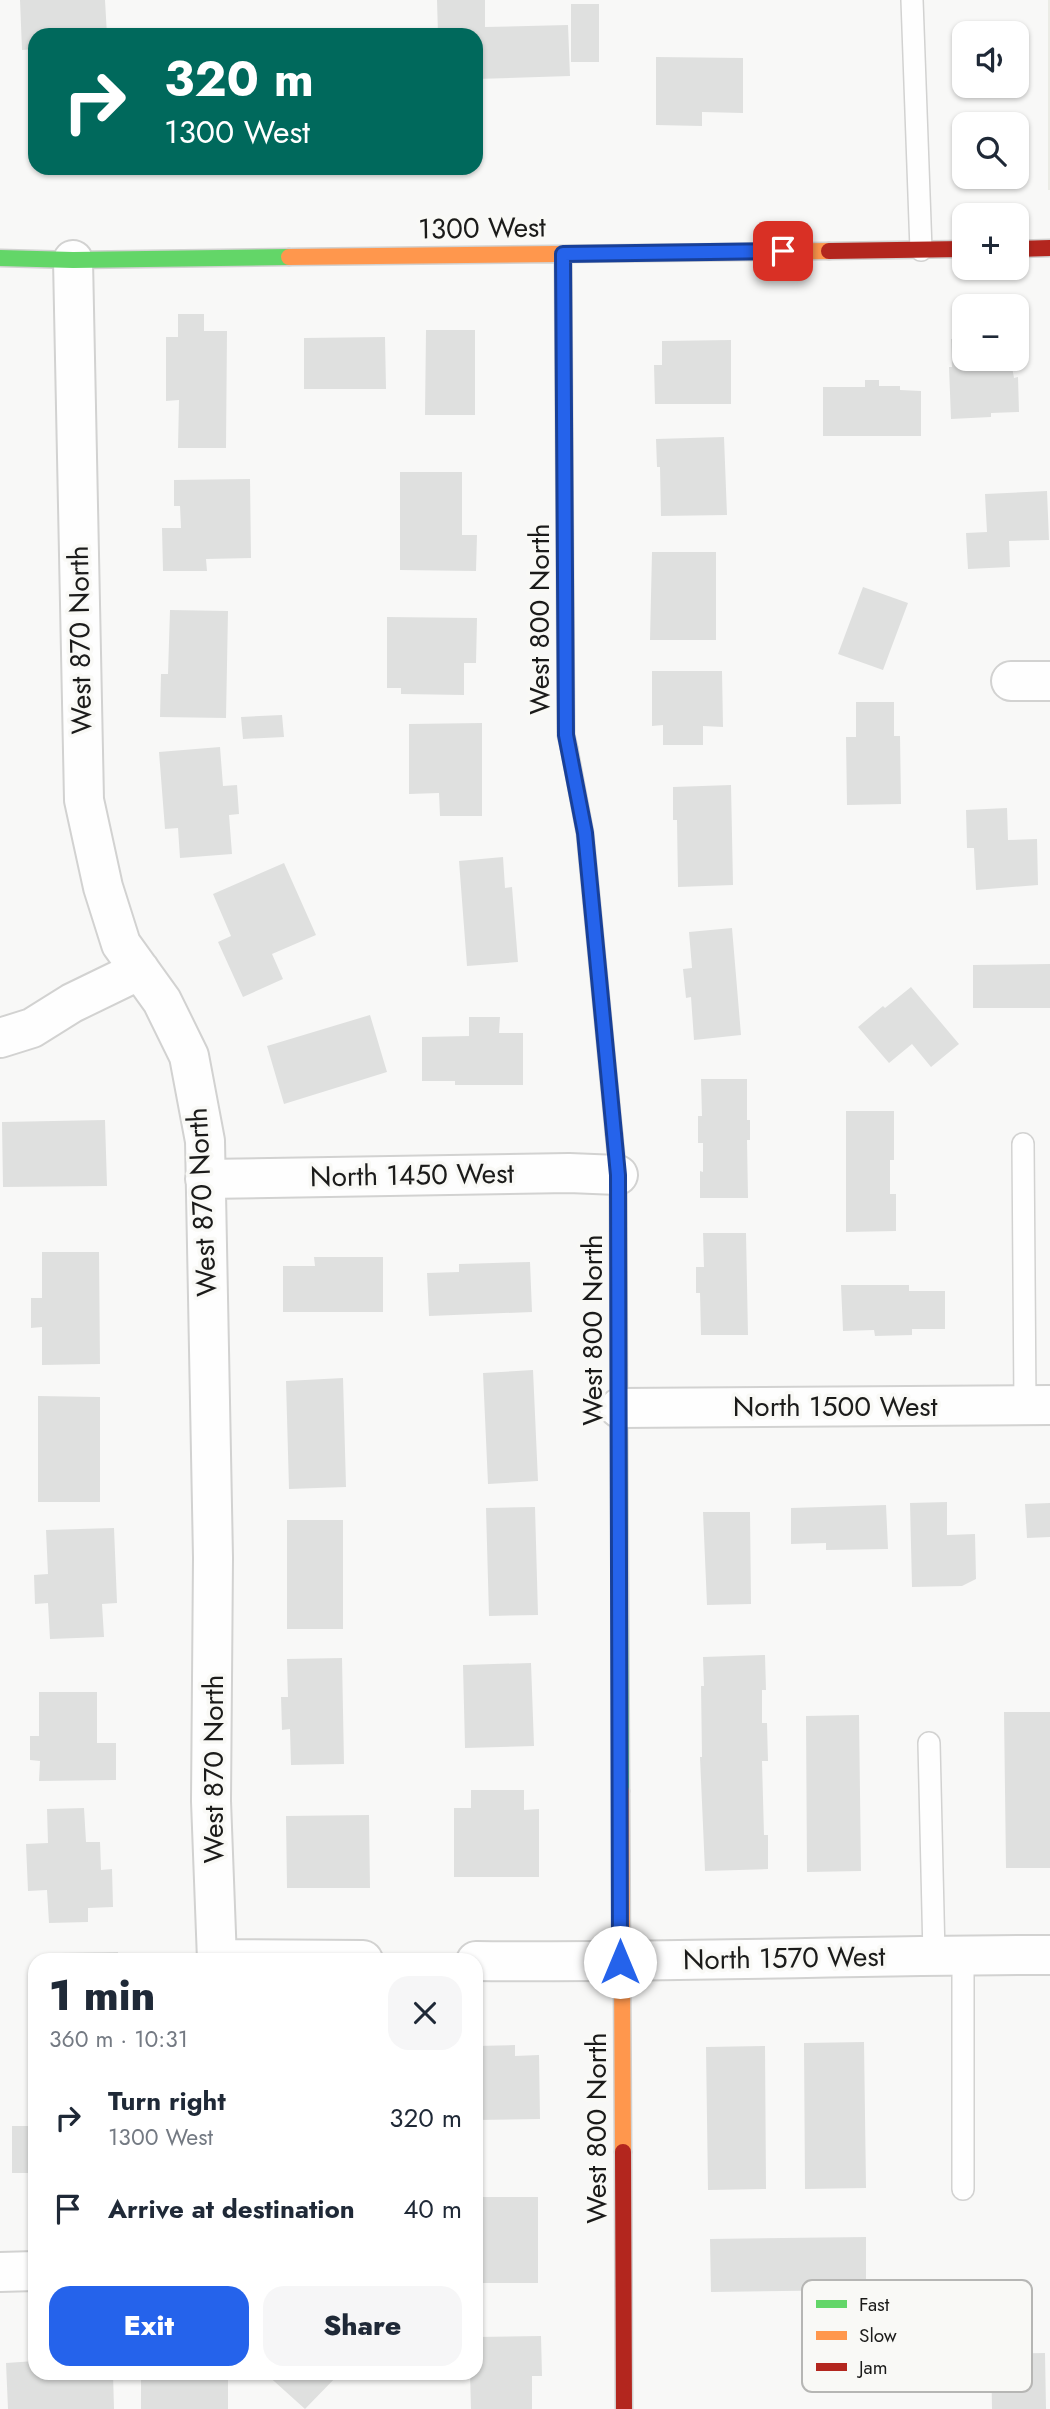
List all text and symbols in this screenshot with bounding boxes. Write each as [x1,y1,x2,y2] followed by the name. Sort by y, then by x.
[952,21,1029,371] map controls
[952,21,1029,98] button: sound
[164,44,314,114] text: 320 m
[49,56,140,147] icon: right
[164,109,310,155] text: 1300 West
[952,112,1029,189] button: search
[952,203,1029,280] button: +
[418,206,547,250] street label: 1300 West
[753,221,813,281] pin
[764,232,802,270] icon: arrive
[952,294,1029,371] button: −
[519,523,560,715] street label: West 800 North
[58,545,102,735] street label: West 870 North
[177,1107,227,1297] street label: West 870 North
[310,1153,515,1197] street label: North 1450 West
[572,1234,613,1426] street label: West 800 North
[733,1386,938,1427] street label: North 1500 West
[193,1674,234,1864] street label: West 870 North
[583,1925,657,1999] position arrow
[682,1936,886,1980] street label: North 1570 West
[49,1965,155,2026] text: 1 min
[388,1976,462,2050] button: close
[49,2022,188,2056] text: 360 m · 10:31
[576,2032,617,2224] street label: West 800 North
[108,2082,226,2120] text: Turn right
[49,2099,87,2137] icon: right
[389,2099,462,2137] text: 320 m
[108,2120,213,2154] text: 1300 West
[49,2190,87,2228] icon: arrive
[108,2190,355,2228] text: Arrive at destination
[403,2190,462,2228] text: 40 m
[802,2280,1032,2392] legend
[49,2286,249,2366] button: Exit
[263,2286,462,2366] button: Share
[859,2291,890,2318] text: Fast
[859,2322,897,2349] text: Slow
[856,2354,888,2381] text: Jam

